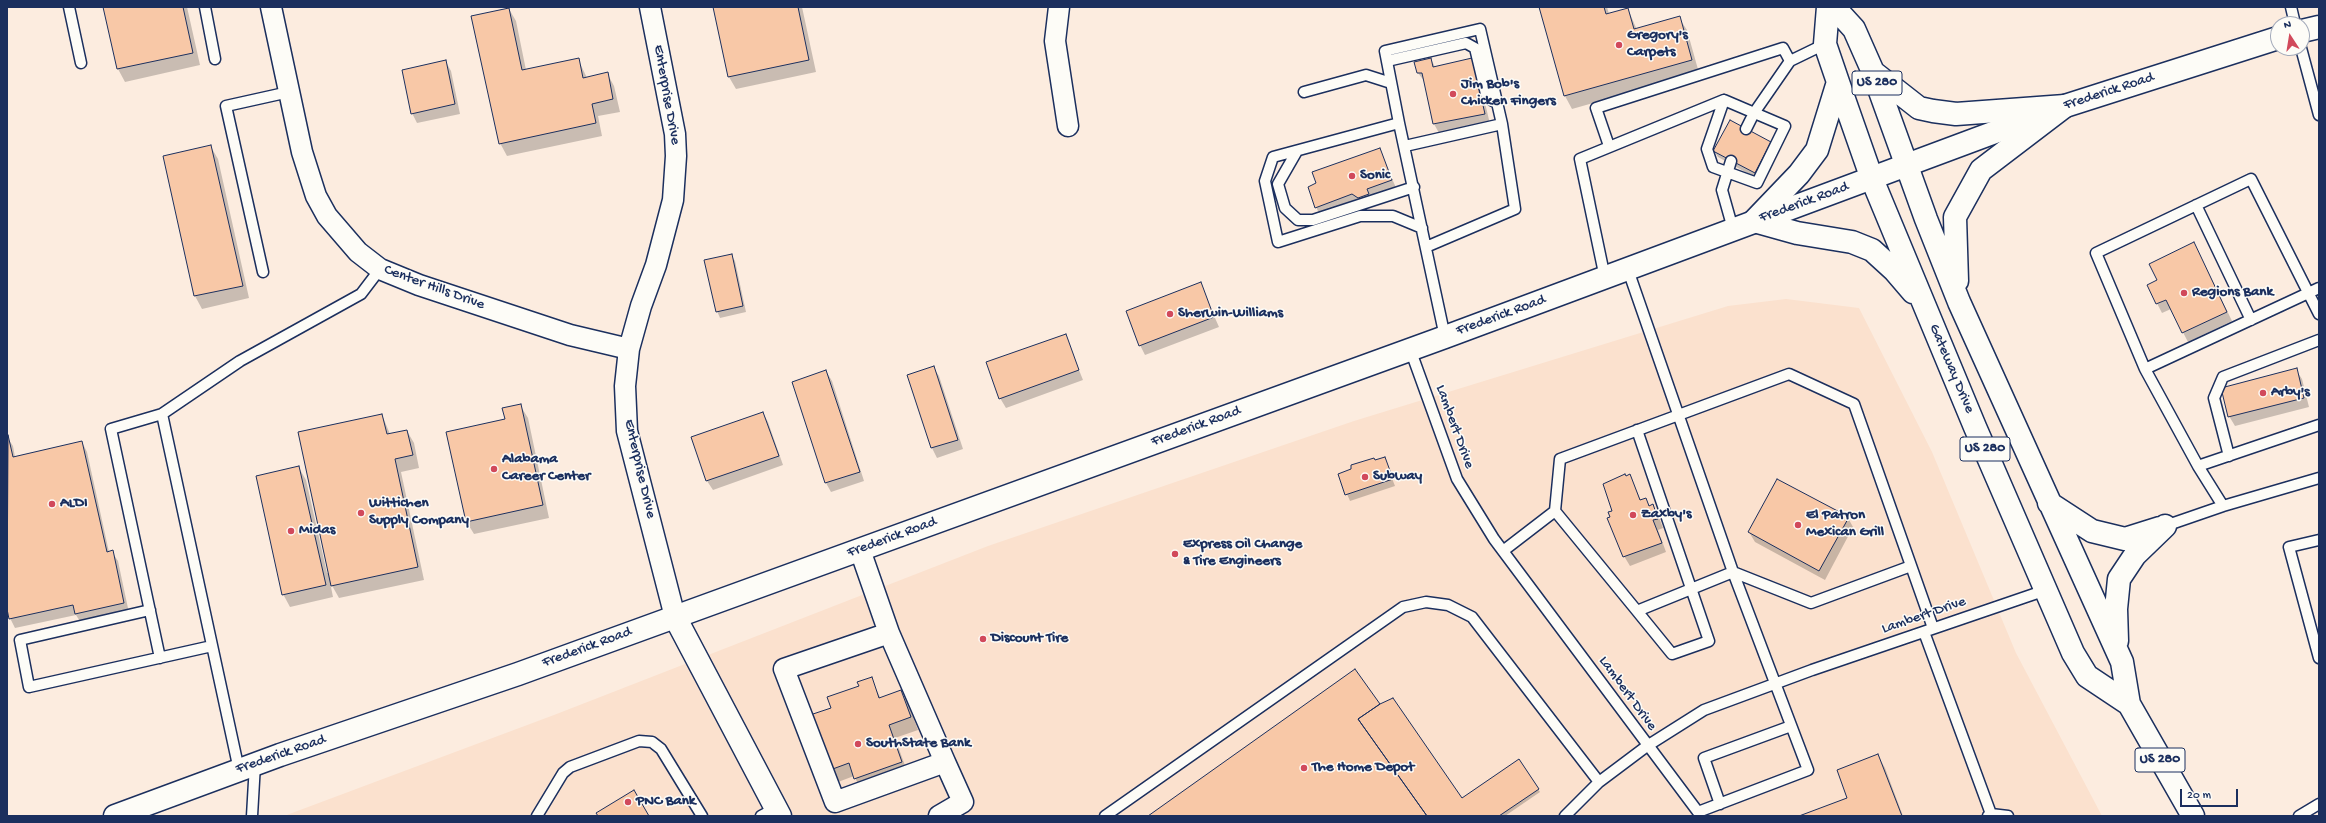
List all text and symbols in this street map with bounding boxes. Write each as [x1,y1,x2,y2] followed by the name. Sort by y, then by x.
[2270,16,2310,56] north arrow
[2283,19,2292,32] text: N
[1627,27,1688,62] place label: Gregory's Carpets
[1614,40,1624,50] marker: Gregory's Carpets
[648,44,684,146] street label: Enterprise Drive
[2062,69,2156,115] street label: Frederick Road
[1852,71,1902,95] road number: US 280
[1461,76,1556,111] place label: Jim Bob's Chicken Fingers
[1448,89,1458,99] marker: Jim Bob's Chicken Fingers
[1360,167,1390,185] place label: Sonic
[1347,171,1357,181] marker: Sonic
[1757,178,1851,228] street label: Frederick Road
[381,261,487,315] street label: Center Hills Drive
[2192,284,2273,302] place label: Regions Bank
[2179,288,2189,298] marker: Regions Bank
[1454,291,1548,341] street label: Frederick Road
[1178,305,1283,323] place label: Sherwin-Williams
[1165,309,1175,319] marker: Sherwin-Williams
[1924,322,1978,416] street label: Gateway Drive
[1431,383,1477,471] street label: Lambert Drive
[2271,384,2310,402] place label: Arby's
[2258,388,2268,398] marker: Arby's
[1149,402,1243,452] street label: Frederick Road
[619,418,659,520] street label: Enterprise Drive
[1960,437,2010,461] road number: US 280
[502,451,590,486] place label: Alabama Career Center
[489,464,499,474] marker: Alabama Career Center
[1373,468,1422,486] place label: Subway
[1360,472,1370,482] marker: Subway
[60,495,88,513] place label: ALDI
[369,495,469,530] place label: Wittichen Supply Company
[47,499,57,509] marker: ALDI
[1641,506,1692,524] place label: Zaxby's
[1806,507,1884,542] place label: El Patron Mexican Grill
[356,508,366,518] marker: Wittichen Supply Company
[1628,510,1638,520] marker: Zaxby's
[845,513,939,563] street label: Frederick Road
[1793,520,1803,530] marker: El Patron Mexican Grill
[299,522,335,540] place label: Midas
[286,526,296,536] marker: Midas
[1183,536,1302,571] place label: Express Oil Change & Tire Engineers
[1170,549,1180,559] marker: Express Oil Change & Tire Engineers
[1880,593,1968,639] street label: Lambert Drive
[540,623,634,673] street label: Frederick Road
[991,630,1068,648] place label: Discount Tire
[978,634,988,644] marker: Discount Tire
[1594,653,1660,735] street label: Lambert Drive
[234,731,328,779] street label: Frederick Road
[866,735,971,753] place label: SouthState Bank
[853,739,863,749] marker: SouthState Bank
[2135,748,2185,772] road number: US 280
[1312,759,1414,777] place label: The Home Depot
[1299,763,1309,773] marker: The Home Depot
[2182,781,2240,807] scale bar
[2187,789,2211,803] text: 20 m
[636,793,696,811] place label: PNC Bank
[623,797,633,807] marker: PNC Bank

